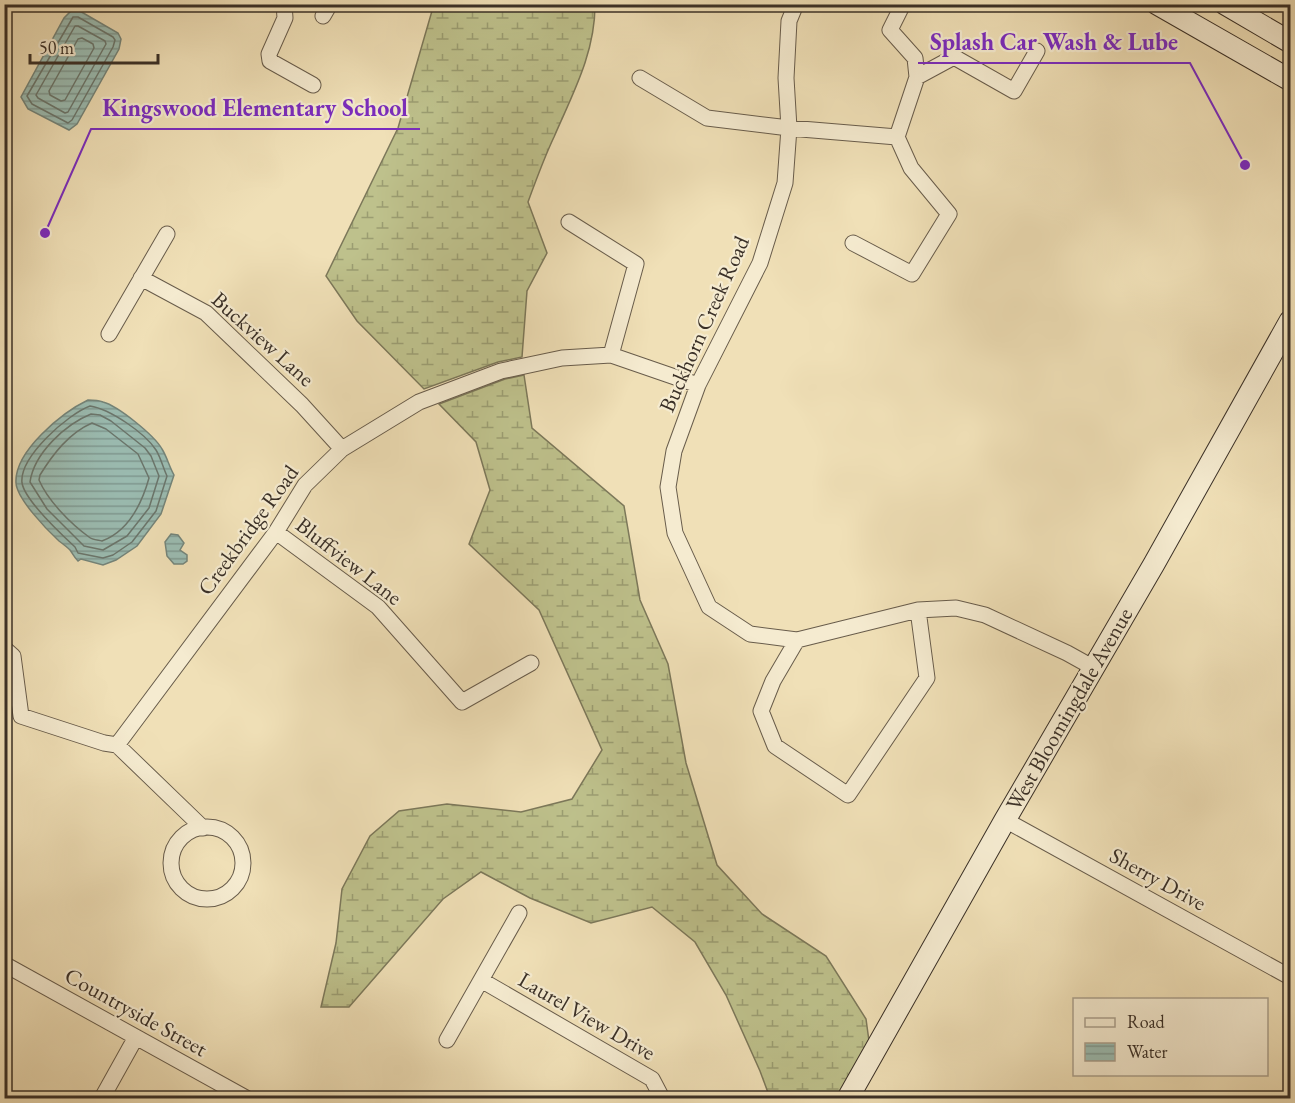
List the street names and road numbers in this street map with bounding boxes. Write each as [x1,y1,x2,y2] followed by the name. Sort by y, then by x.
[652,231,756,417] street label: Buckhorn Creek Road
[205,285,321,393] street label: Buckview Lane
[191,458,306,601] street label: Creekbridge Road
[290,510,408,612] street label: Bluffview Lane
[999,602,1139,816] street label: West Bloomingdale Avenue
[1105,841,1212,918] street label: Sherry Drive
[60,961,212,1063] street label: Countryside Street
[513,965,661,1067] street label: Laurel View Drive

